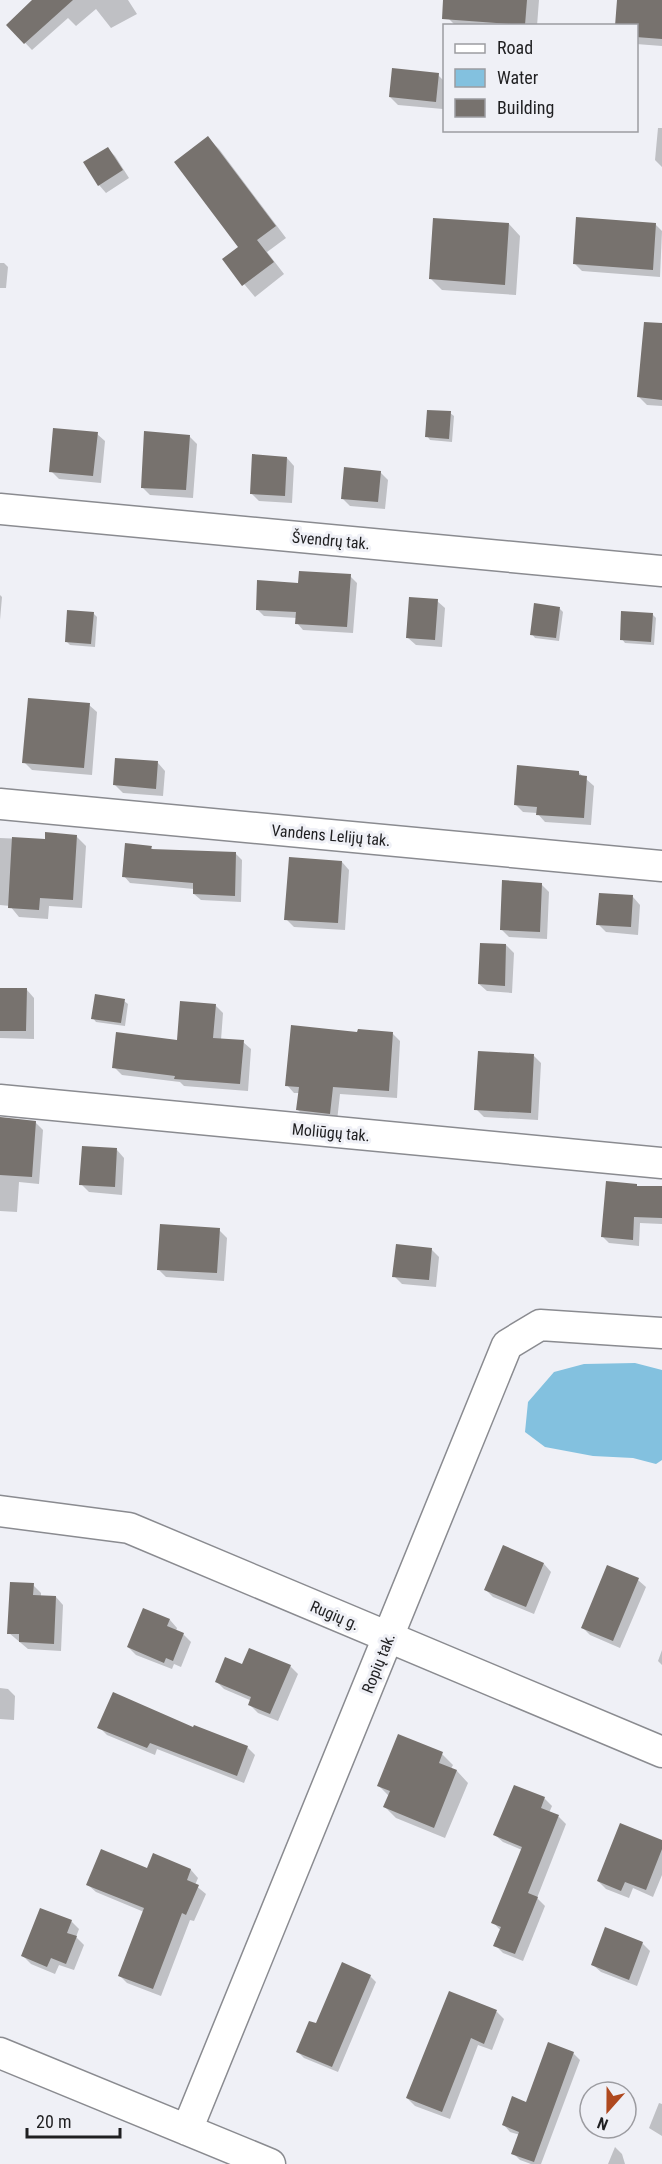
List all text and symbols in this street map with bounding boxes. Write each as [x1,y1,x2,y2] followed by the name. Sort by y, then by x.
[443,24,638,132] legend
[497,37,533,58] text: Road
[497,67,539,88] text: Water
[497,97,554,118] text: Building
[291,528,371,553] street label: Švendrų tak.
[271,821,391,850] street label: Vandens Lelijų tak.
[291,1120,371,1145] street label: Moliūgų tak.
[307,1597,362,1634] street label: Rugių g.
[358,1630,399,1696] street label: Ropių tak.
[578,2080,638,2140] north arrow
[27,2101,120,2139] scale bar
[36,2111,71,2132] text: 20 m
[595,2113,611,2134] text: N

